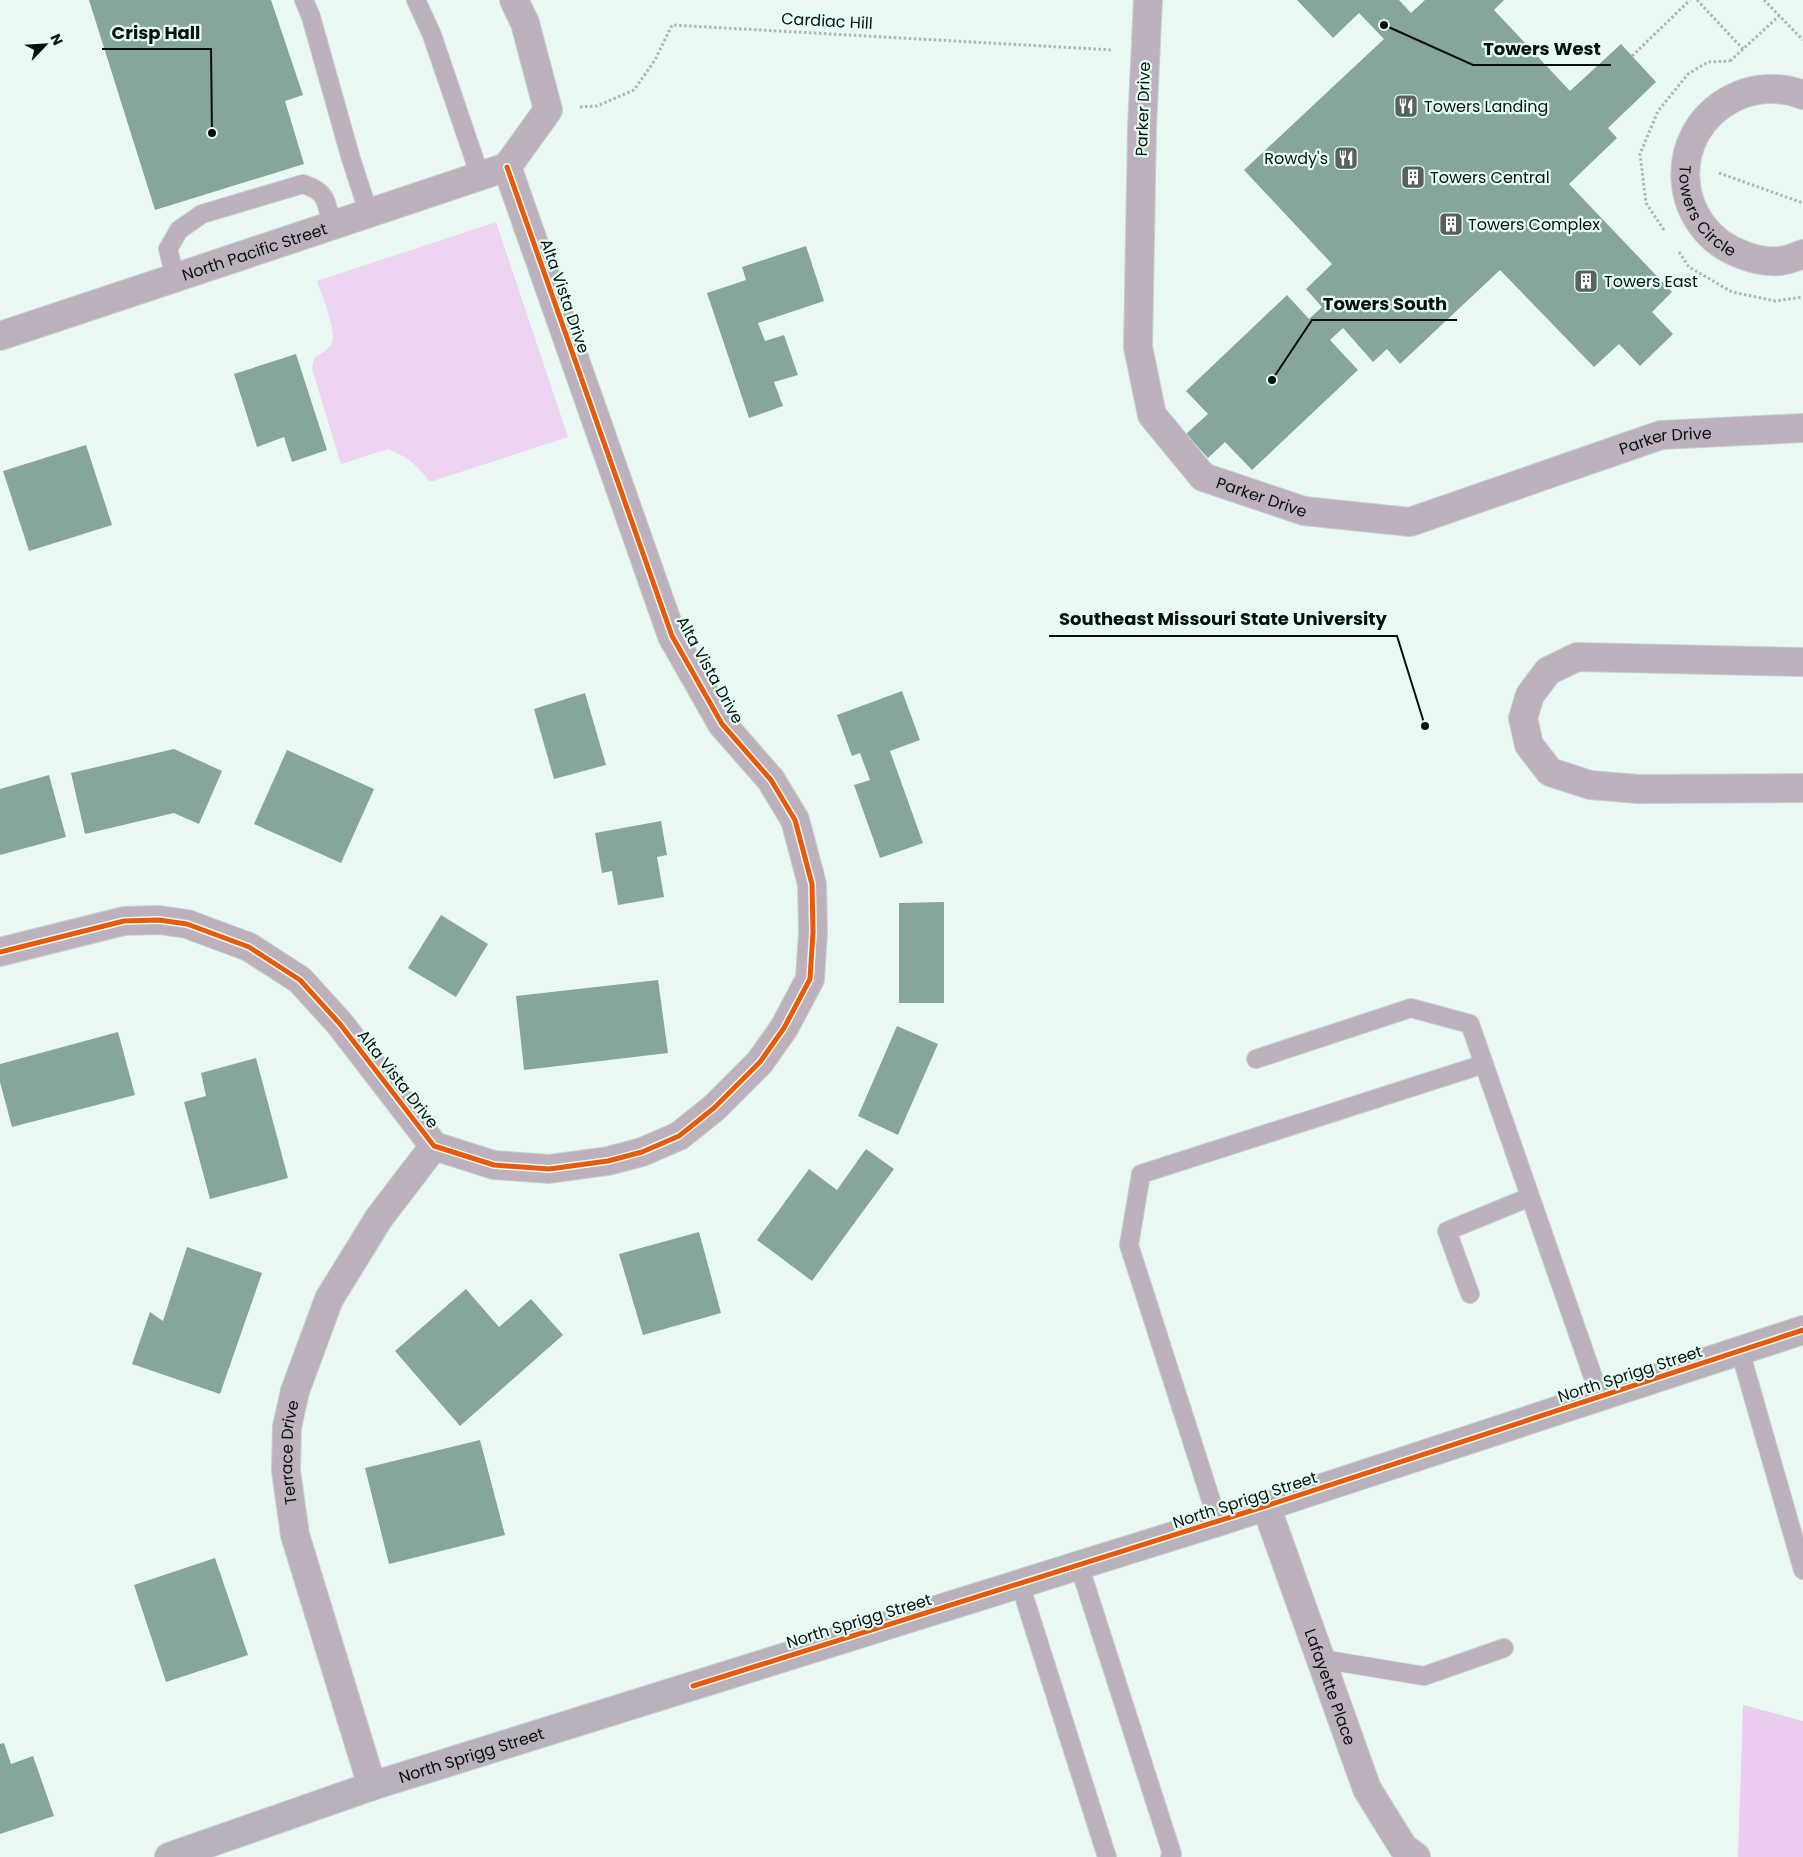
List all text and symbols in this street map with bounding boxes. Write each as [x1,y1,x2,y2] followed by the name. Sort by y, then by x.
[781,7,873,35] street label: Cardiac Hill
[102,16,211,49] callout: Crisp Hall
[20,20,70,70] north arrow
[112,20,200,45] text: Crisp Hall
[45,31,68,49] text: N
[1473,32,1611,65] callout: Towers West
[1483,36,1601,61] text: Towers West
[1130,61,1156,157] street label: Parker Drive
[1393,93,1419,119] restaurant icon: Towers Landing
[1424,95,1548,118] place label: Towers Landing
[1333,145,1359,171] restaurant icon: Rowdy's
[1264,147,1328,170] place label: Rowdy's
[1400,164,1426,190] building icon: Towers Central
[1674,165,1740,262] street label: Towers Circle
[1430,166,1550,189] place label: Towers Central
[1438,211,1464,237] building icon: Towers Complex
[1468,213,1600,236] place label: Towers Complex
[179,217,330,286] street label: North Pacific Street
[535,236,595,356] street label: Alta Vista Drive
[1573,268,1599,294] building icon: Towers East
[1604,270,1698,293] place label: Towers East
[1312,287,1457,320] callout: Towers South
[1323,291,1447,316] text: Towers South
[1616,421,1712,460] street label: Parker Drive
[1213,471,1310,523] street label: Parker Drive
[1049,603,1397,636] callout: Southeast Missouri State University
[1059,606,1388,631] text: Southeast Missouri State University
[671,612,749,728] street label: Alta Vista Drive
[352,1025,444,1133] street label: Alta Vista Drive
[1555,1340,1705,1408] street label: North Sprigg Street
[274,1398,304,1506] street label: Terrace Drive
[1170,1466,1320,1534] street label: North Sprigg Street
[784,1588,935,1654] street label: North Sprigg Street
[1299,1625,1362,1748] street label: Lafayette Place
[396,1722,547,1788] street label: North Sprigg Street

